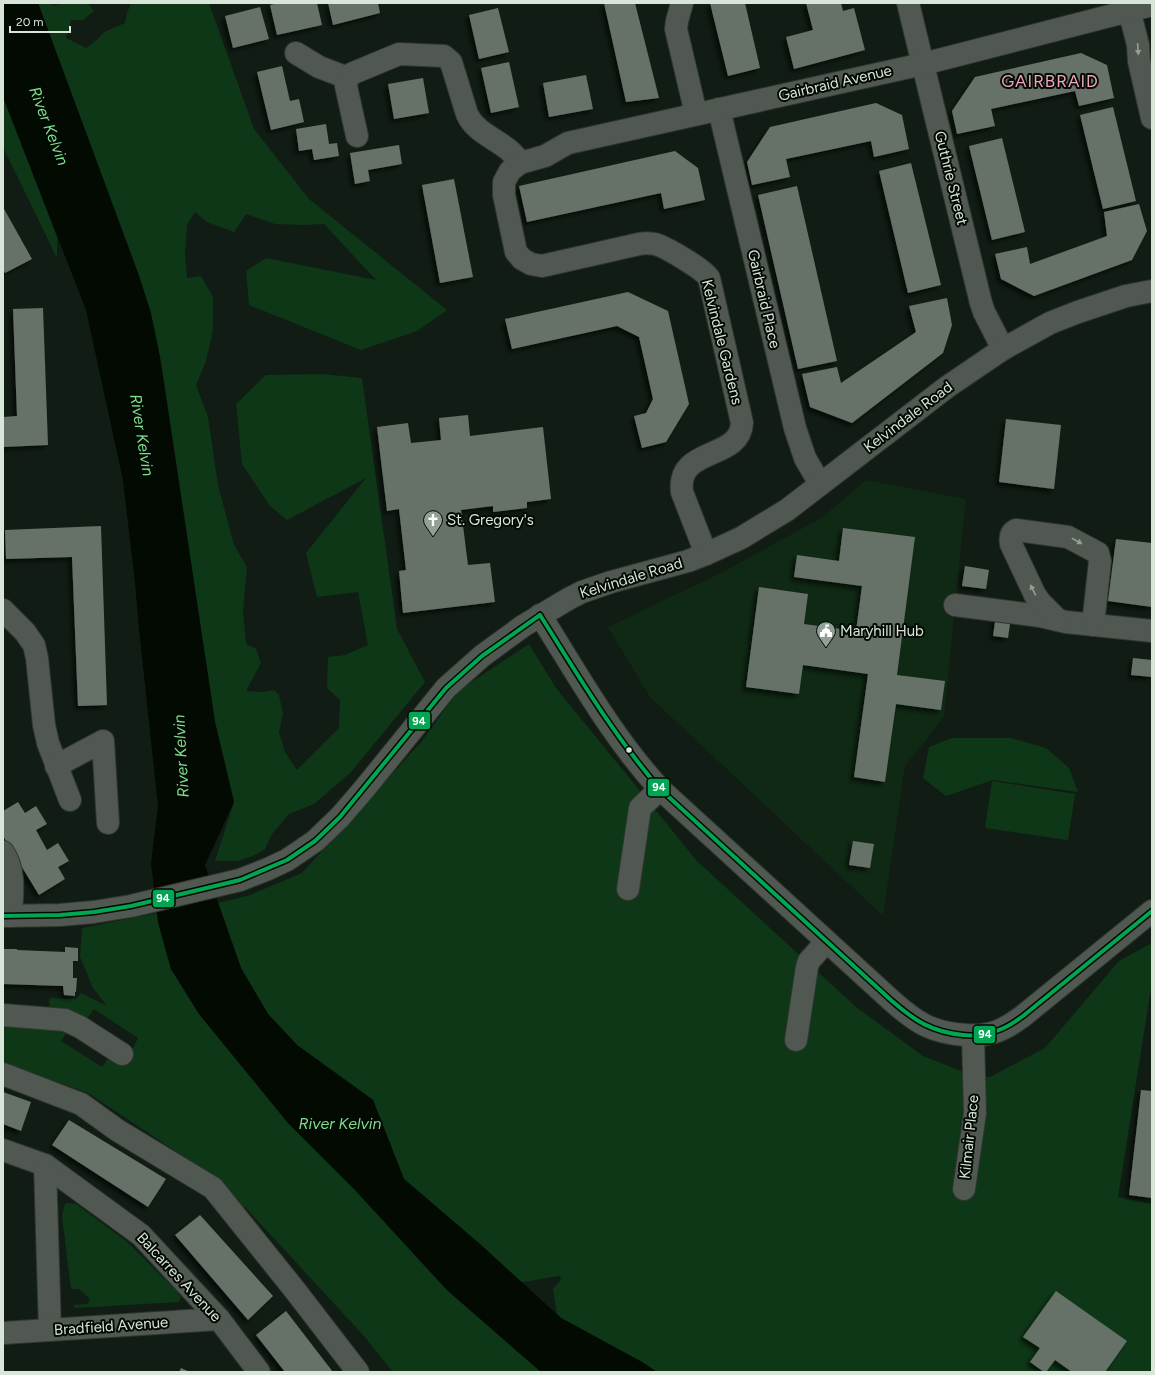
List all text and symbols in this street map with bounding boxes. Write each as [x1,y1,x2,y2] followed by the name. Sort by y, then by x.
[10,8,70,34] scale bar
[16,15,44,29] text: 20 m
[1135,43,1141,56] one-way arrow
[777,61,893,105] street label: Gairbraid Avenue
[1001,71,1099,91] district label: GAIRBRAID
[25,84,73,168] water label: River Kelvin
[931,129,971,227] street label: Guthrie Street
[744,248,784,350] street label: Gairbraid Place
[698,278,746,406] street label: Kelvindale Gardens
[860,378,956,456] street label: Kelvindale Road
[126,393,158,478] water label: River Kelvin
[422,509,444,537] church icon: St. Gregory's
[447,511,534,529] place label: St. Gregory's
[1071,538,1083,544] one-way arrow
[578,554,684,602] street label: Kelvindale Road
[1030,585,1037,596] one-way arrow
[815,620,837,648] public building icon: Maryhill Hub
[840,622,924,640] place label: Maryhill Hub
[408,711,431,730] line badge: 94
[169,714,193,798] water label: River Kelvin
[412,715,426,728] text: 94
[624,745,634,755] unlabelled marker
[647,778,670,797] line badge: 94
[652,781,666,794] text: 94
[152,889,175,908] line badge: 94
[156,892,170,905] text: 94
[973,1025,996,1044] line badge: 94
[978,1028,992,1041] text: 94
[956,1094,982,1180] street label: Kilmair Place
[299,1114,382,1133] water label: River Kelvin
[133,1229,225,1325] street label: Balcarres Avenue
[53,1313,169,1339] street label: Bradfield Avenue

